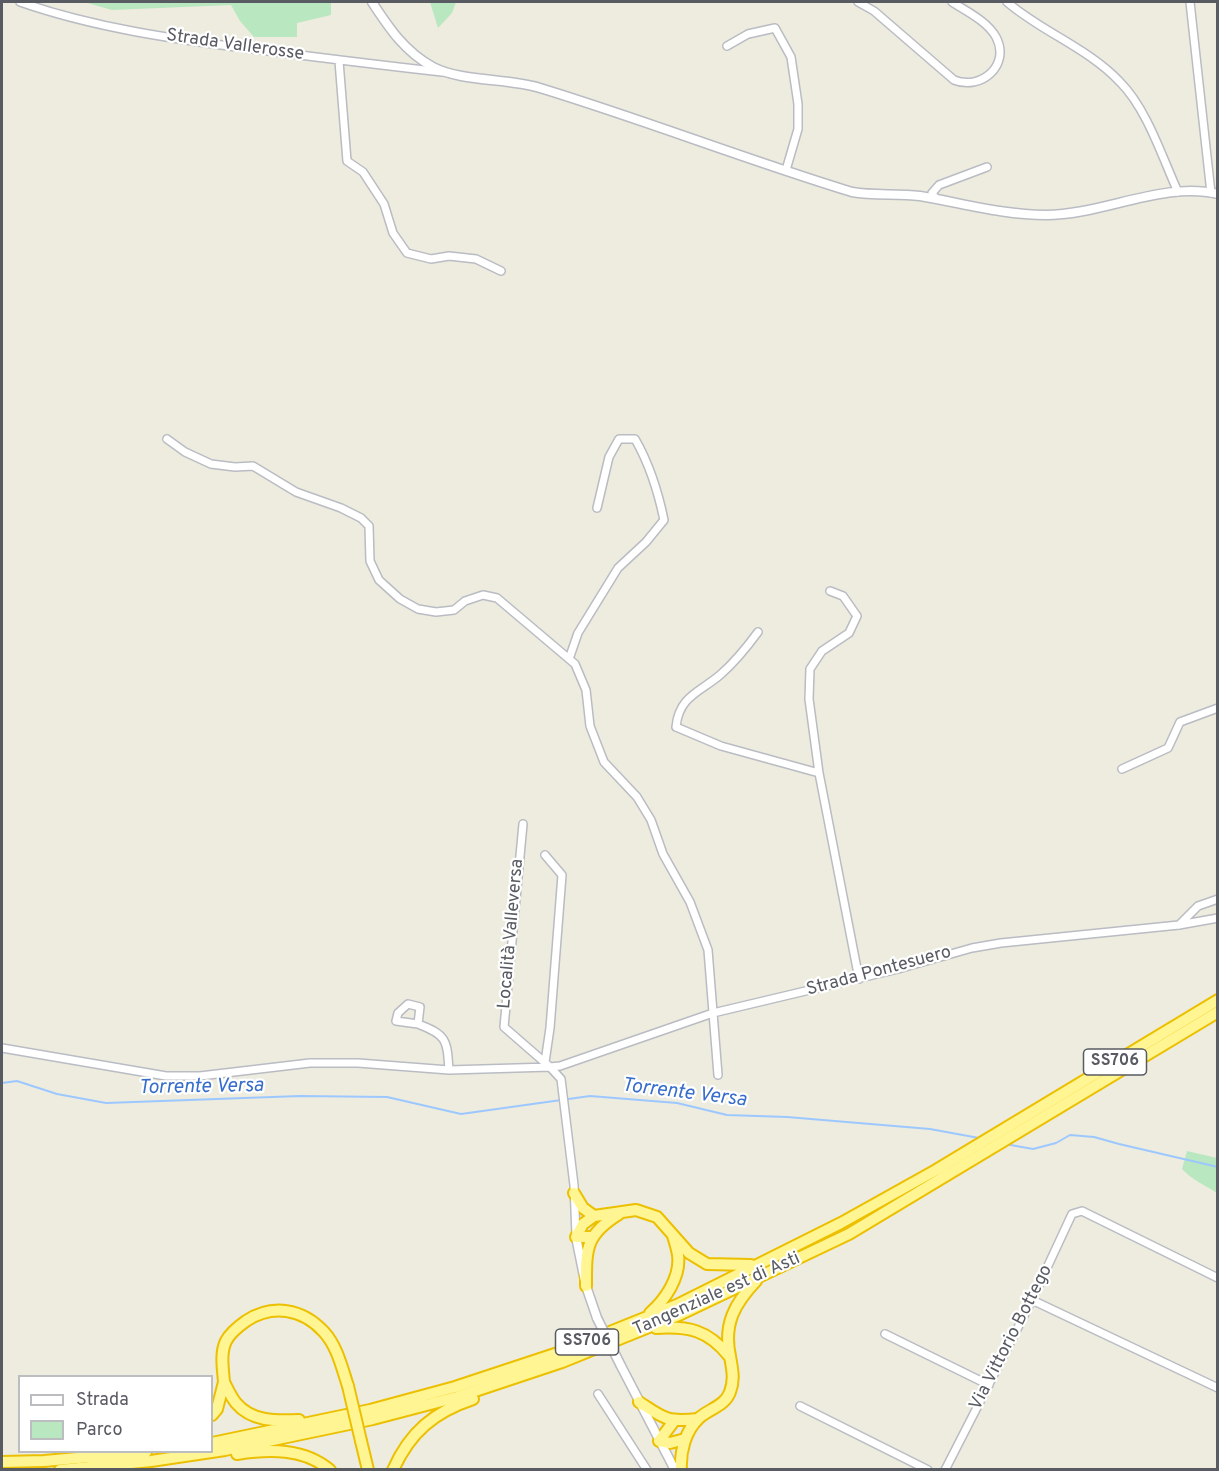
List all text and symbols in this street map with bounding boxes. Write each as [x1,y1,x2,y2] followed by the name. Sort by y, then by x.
[165,26,305,66] street label: Strada Vallerosse
[495,858,529,1010] street label: Località Valleversa
[804,942,954,1002] street label: Strada Pontesuero
[1084,1049,1146,1075] road number: SS706
[620,1074,748,1114] water label: Torrente Versa
[138,1075,264,1101] water label: Torrente Versa
[630,1248,804,1342] street label: Tangenziale est di Asti
[966,1262,1058,1414] street label: Via Vittorio Bottego
[556,1329,618,1355] road number: SS706
[18,1375,213,1453] legend
[76,1389,129,1412] text: Strada
[76,1419,122,1442] text: Parco

